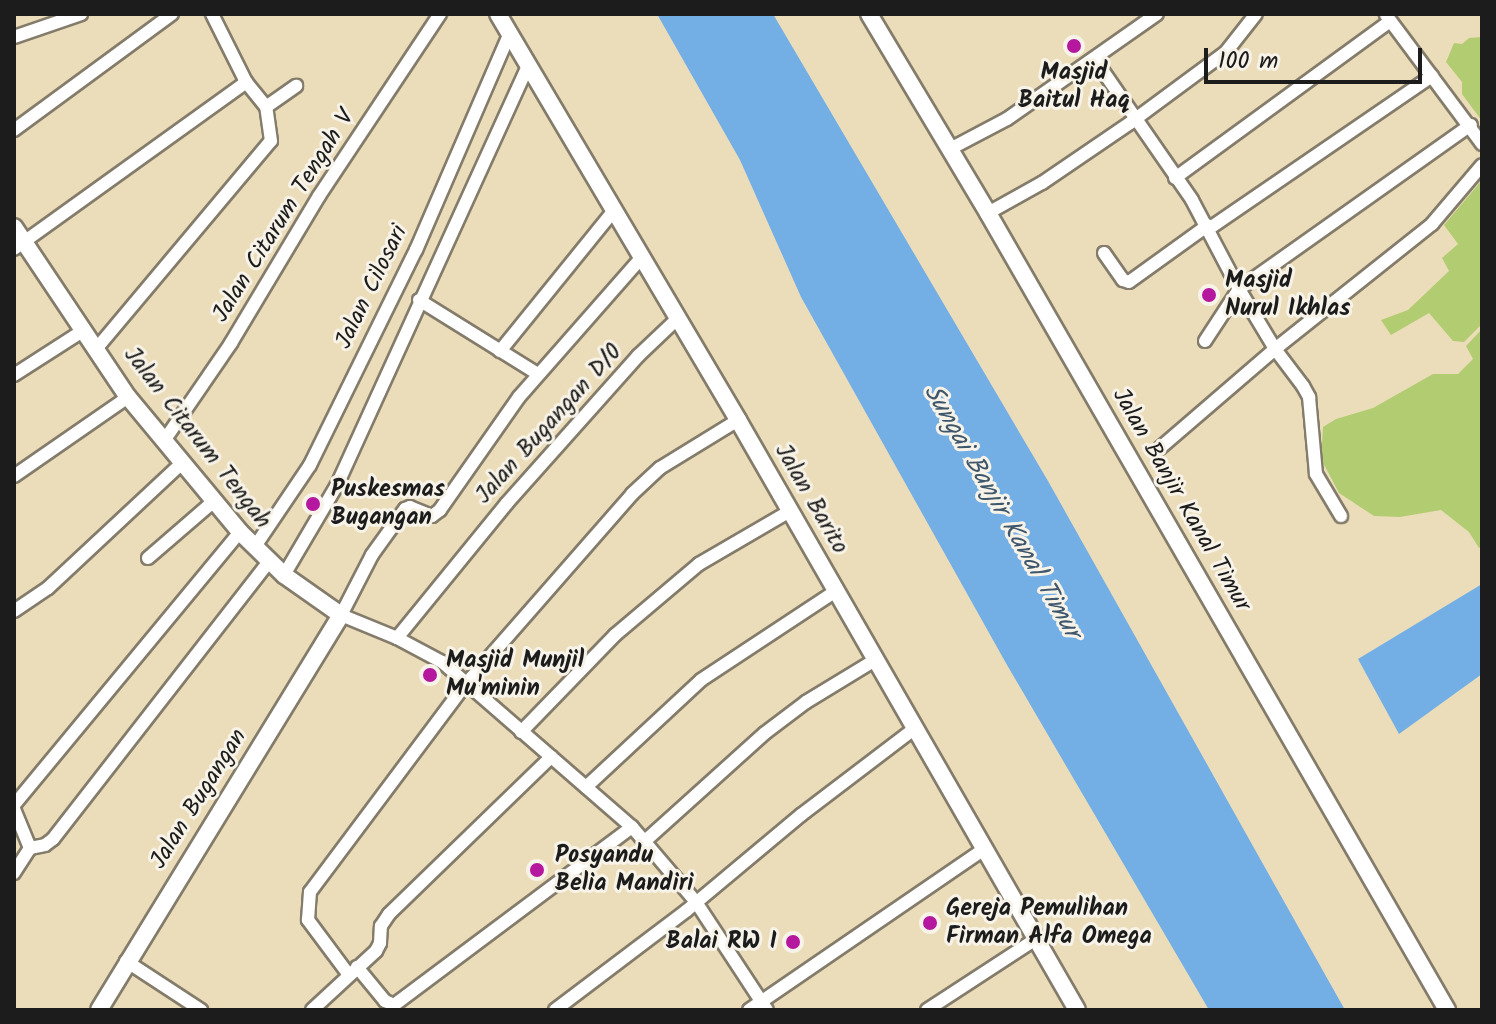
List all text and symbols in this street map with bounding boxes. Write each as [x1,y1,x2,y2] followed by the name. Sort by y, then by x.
[1208,32,1426,82] scale bar
[1065,37,1083,55] marker: Masjid Baitul Haq
[1218,42,1278,81] text: 100 m
[1018,59,1130,115] place label: Masjid Baitul Haq
[207,104,361,328] street label: Jalan Citarum Tengah V
[330,220,414,354] street label: Jalan Cilosari
[1225,267,1350,323] place label: Masjid Nurul Ikhlas
[1200,286,1218,304] marker: Masjid Nurul Ikhlas
[470,338,628,510] street label: Jalan Bugangan D/0
[117,341,277,535] street label: Jalan Citarum Tengah
[915,379,1087,645] water label: Sungai Banjir Kanal Timur
[1105,383,1257,617] street label: Jalan Banjir Kanal Timur
[768,439,854,559] street label: Jalan Barito
[331,476,445,532] place label: Puskesmas Bugangan
[302,493,324,515] marker: Puskesmas Bugangan
[446,647,584,703] place label: Masjid Munjil Mu'minin
[421,666,439,684] marker: Masjid Munjil Mu'minin
[144,724,254,874] street label: Jalan Bugangan
[555,842,694,898] place label: Posyandu Belia Mandiri
[526,859,548,881] marker: Posyandu Belia Mandiri
[946,895,1152,951] place label: Gereja Pemulihan Firman Alfa Omega
[921,914,939,932] marker: Gereja Pemulihan Firman Alfa Omega
[666,928,777,956] place label: Balai RW I
[784,933,802,951] marker: Balai RW I

